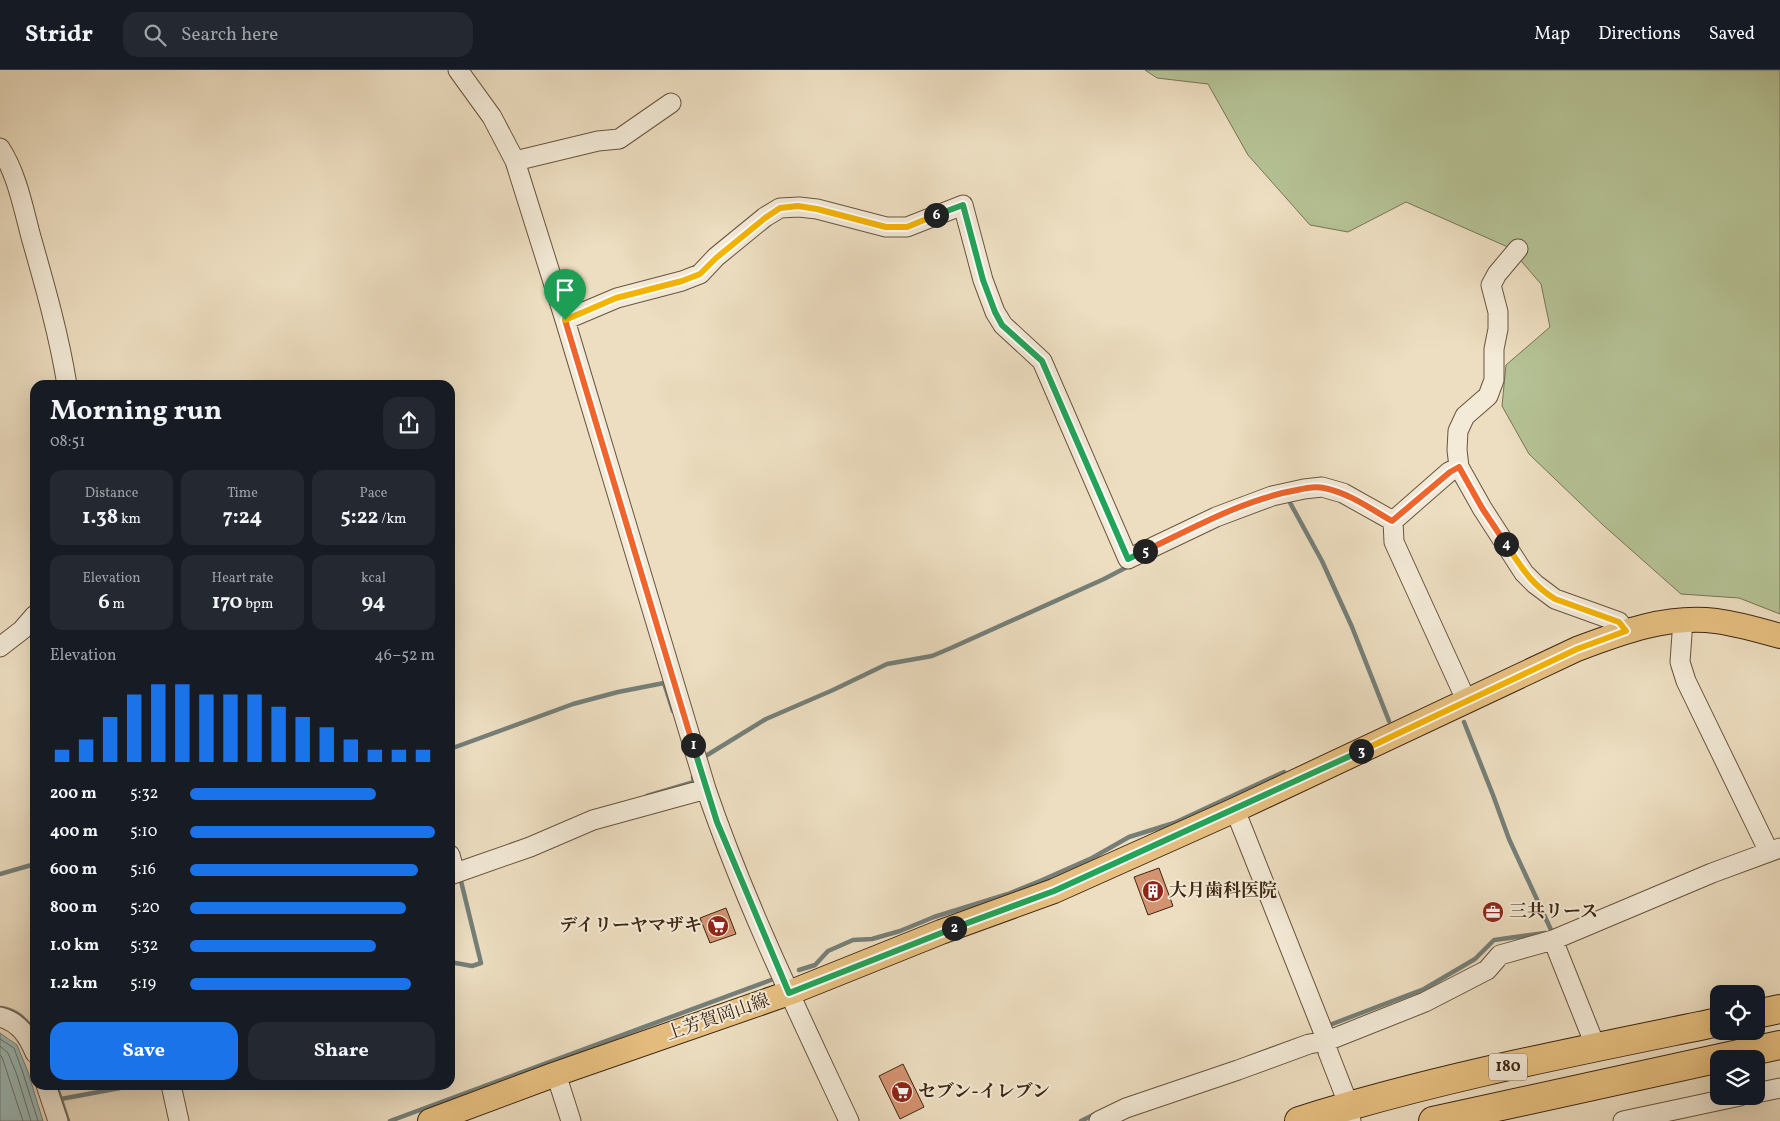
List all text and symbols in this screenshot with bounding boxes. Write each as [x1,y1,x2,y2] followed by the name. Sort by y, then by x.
[123,12,473,57] search box
[25,18,93,52] text: Stridr
[141,21,169,49] icon: search
[181,22,278,48] text: Search here
[1534,22,1570,47] text: Map
[1598,22,1681,47] text: Directions
[1709,22,1755,47] text: Saved
[924,202,948,228] pin: 6
[933,206,940,225] text: 6
[544,269,586,320] pin
[551,276,579,304] icon: arrive
[50,392,222,431] text: Morning run
[383,397,435,449] button: share
[50,431,85,453] text: 08:51
[85,484,138,503] text: Distance
[227,484,258,503] text: Time
[360,484,388,503] text: Pace
[82,503,118,532] text: 1.38
[223,503,262,532] text: 7:24
[341,503,378,532] text: 5:22
[118,510,141,529] text: km
[378,510,406,529] text: /km
[1494,532,1518,556] pin: 4
[1502,535,1511,554] text: 4
[1132,538,1158,564] pin: 5
[1142,542,1149,561] text: 5
[82,569,141,588] text: Elevation
[212,569,273,588] text: Heart rate
[361,569,386,588] text: kcal
[98,588,110,617] text: 6
[212,588,242,617] text: 170
[362,588,385,617] text: 94
[110,595,125,614] text: m
[242,595,273,614] text: bpm
[50,645,117,667] text: Elevation
[374,645,435,667] text: 46–52 m
[680,732,706,758] pin: 1
[691,736,696,755] text: 1
[1348,738,1374,764] pin: 3
[1358,742,1365,761] text: 3
[50,783,97,805] text: 200 m
[130,783,158,805] text: 5:32
[50,821,98,843] text: 400 m
[130,821,157,843] text: 5:10
[50,859,97,881] text: 600 m
[130,859,156,881] text: 5:16
[1141,879,1165,903] building icon: 大月歯科医院
[1169,879,1277,904] place label: 大月歯科医院
[50,897,97,919] text: 800 m
[130,897,160,919] text: 5:20
[1481,900,1505,924] office icon: 三共リース
[1509,900,1598,925] place label: 三共リース
[559,914,702,939] place label: デイリーヤマザキ
[706,914,730,938] supermarket icon: デイリーヤマザキ
[942,916,966,940] pin: 2
[951,919,958,938] text: 2
[50,935,99,957] text: 1.0 km
[130,935,158,957] text: 5:32
[50,973,98,995] text: 1.2 km
[130,973,156,995] text: 5:19
[1710,985,1765,1105] map controls
[1710,985,1765,1040] button: locate
[663,989,773,1047] street label: 上芳賀岡山線
[50,1022,238,1080] button: Save
[248,1022,435,1080] button: Share
[1710,1050,1765,1105] button: layers
[1489,1054,1527,1080] road number: 180
[890,1080,914,1104] supermarket icon: セブン-イレブン
[918,1080,1050,1105] place label: セブン-イレブン

